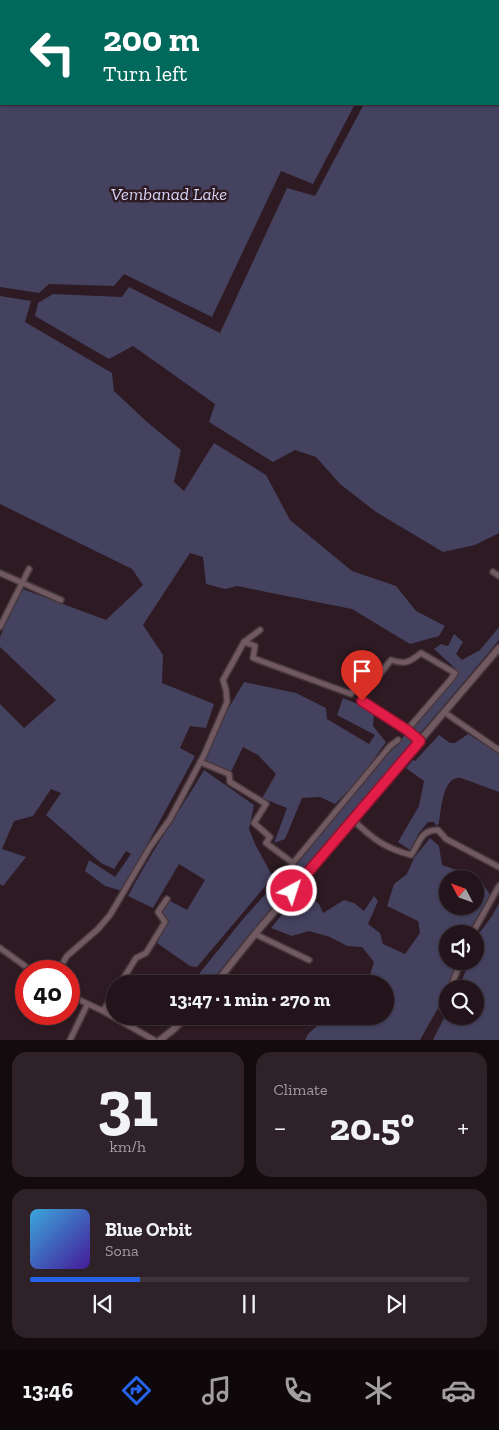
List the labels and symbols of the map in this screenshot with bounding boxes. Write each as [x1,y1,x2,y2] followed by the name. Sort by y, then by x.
[111,183,227,205] water label: Vembanad Lake
[341,650,383,701] pin
[265,864,317,916] position arrow
[439,870,484,915] north arrow
[15,960,80,1025] speed limit sign: 40

